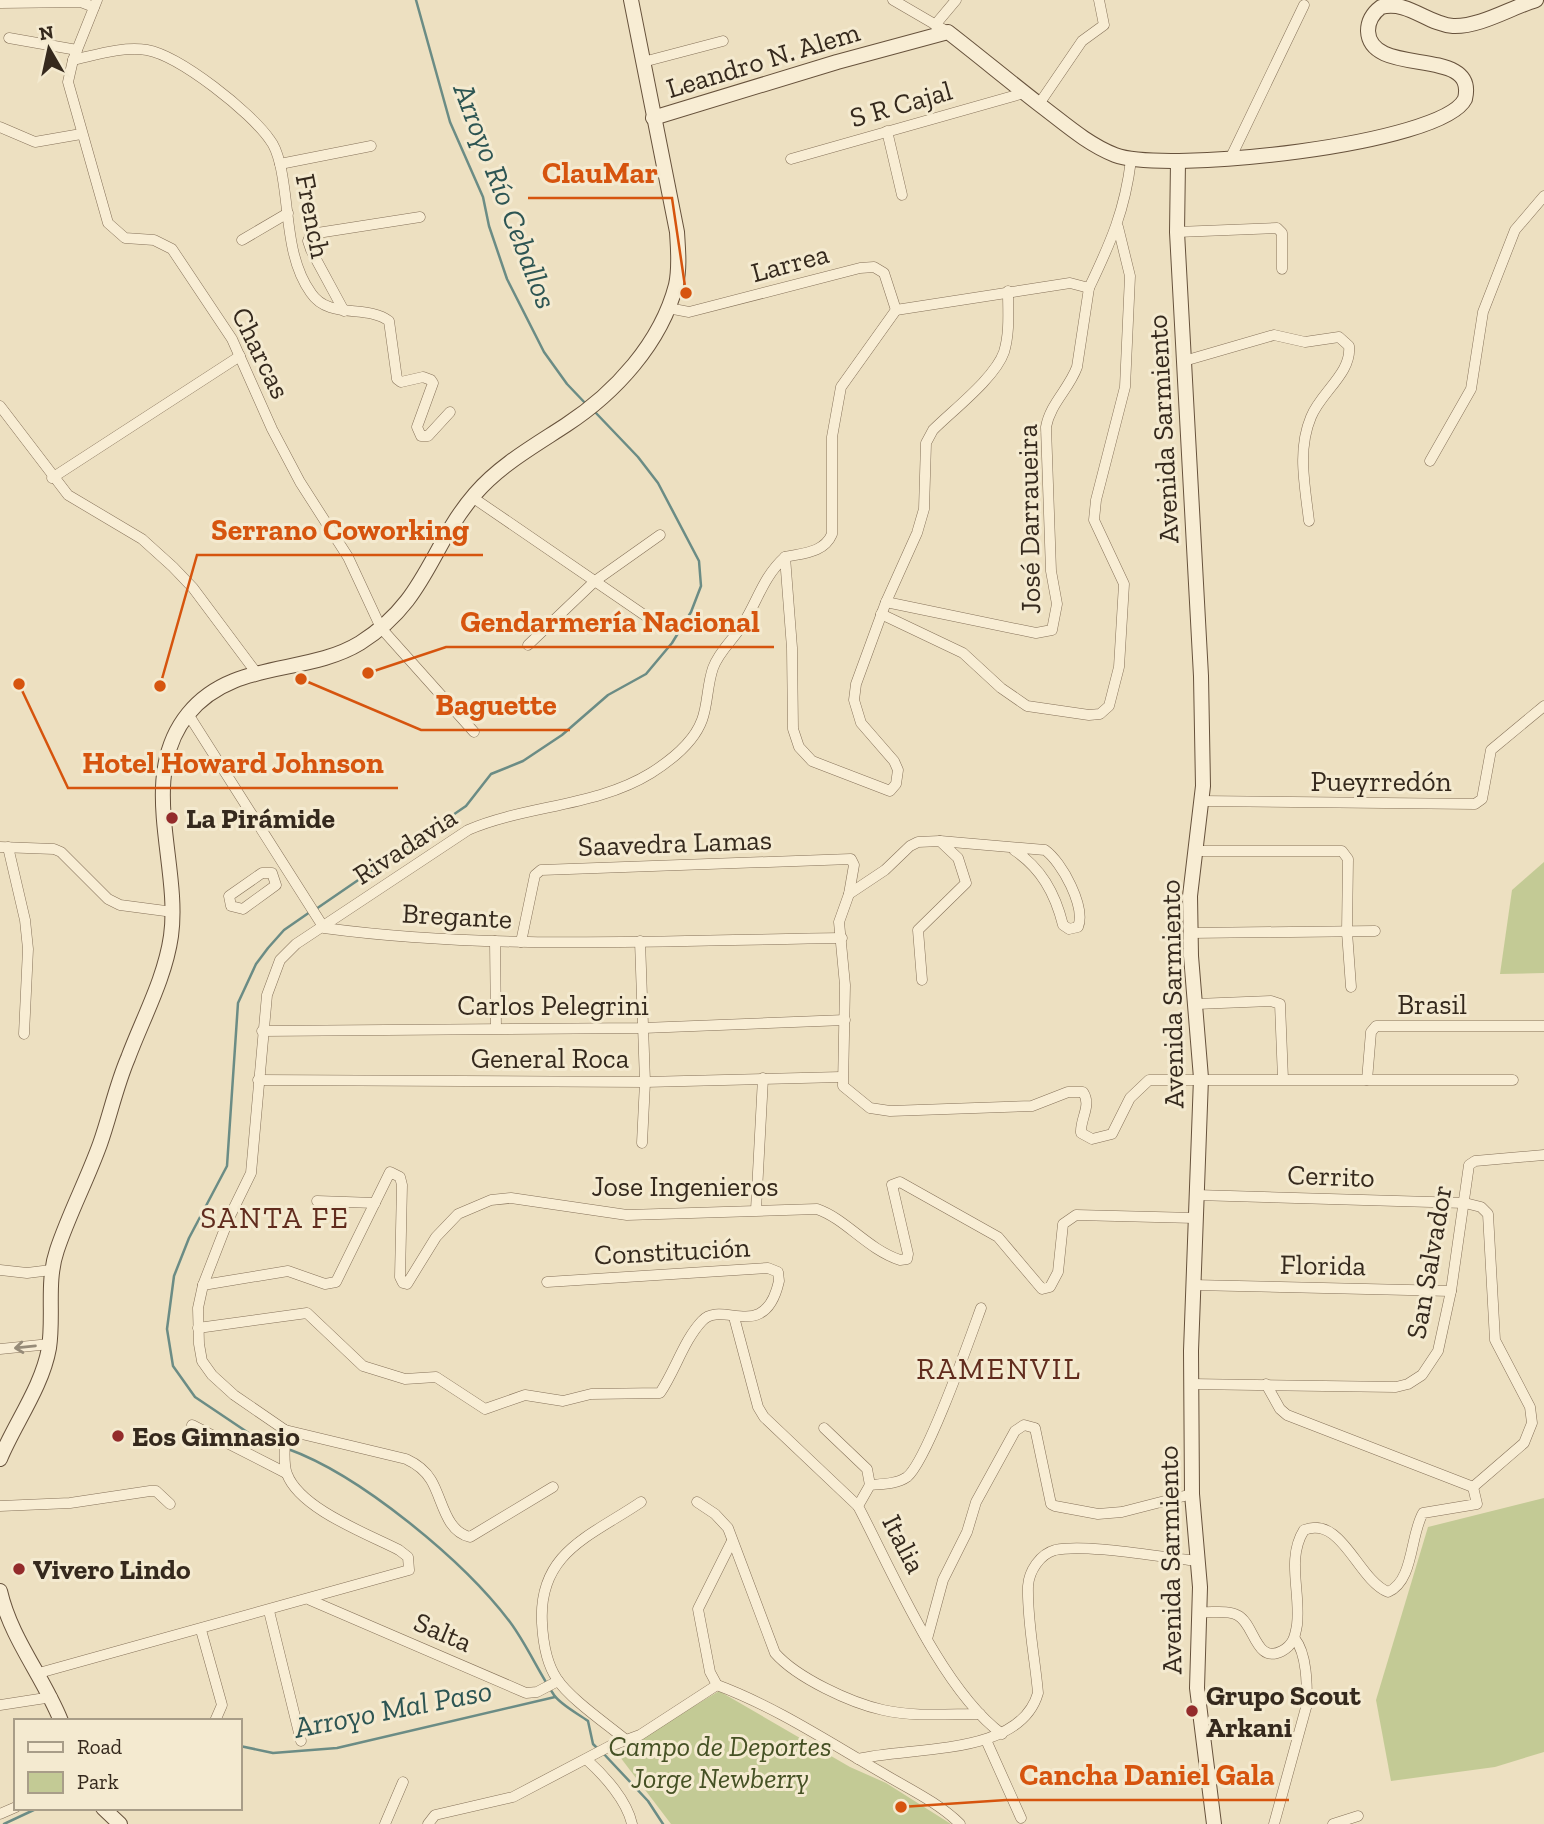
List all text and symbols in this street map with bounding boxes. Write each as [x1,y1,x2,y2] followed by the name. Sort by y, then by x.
[14,14,84,84] north arrow
[662,15,864,105] street label: Leandro N. Alem
[37,20,55,45] text: N
[846,74,956,134] street label: S R Cajal
[445,77,565,314] water label: Arroyo Río Ceballos
[528,147,672,198] callout: ClauMar
[542,155,658,191] text: ClauMar
[289,171,337,261] street label: French
[748,237,833,289] street label: Larrea
[225,302,297,404] street label: Charcas
[1141,314,1185,544] street label: Avenida Sarmiento
[1011,423,1047,614] street label: José Darraueira
[197,504,483,555] callout: Serrano Coworking
[211,512,469,548] text: Serrano Coworking
[446,596,774,647] callout: Gendarmería Nacional
[460,604,760,640] text: Gendarmería Nacional
[421,679,570,730] callout: Baguette
[435,687,557,723] text: Baguette
[68,737,398,788] callout: Hotel Howard Johnson
[82,745,384,781] text: Hotel Howard Johnson
[1310,765,1452,798] street label: Pueyrredón
[347,800,463,892] street label: Rivadavia
[186,802,335,835] place label: La Pirámide
[164,810,180,826] marker: La Pirámide
[577,823,773,863] street label: Saavedra Lamas
[1154,879,1190,1109] street label: Avenida Sarmiento
[401,897,513,935] street label: Bregante
[1397,988,1467,1021] street label: Brasil
[457,989,649,1022] street label: Carlos Pelegrini
[471,1042,630,1075] street label: General Roca
[1287,1158,1375,1194] street label: Cerrito
[591,1170,779,1203] street label: Jose Ingenieros
[1399,1182,1459,1342] street label: San Salvador
[200,1200,350,1236] district label: SANTA FE
[593,1230,751,1272] street label: Constitución
[1280,1248,1367,1282] street label: Florida
[14,1341,37,1354] one-way arrow
[916,1351,1082,1387] district label: RAMENVIL
[132,1420,300,1453] place label: Eos Gimnasio
[110,1428,126,1444] marker: Eos Gimnasio
[1152,1445,1188,1675] street label: Avenida Sarmiento
[875,1509,933,1579] street label: Italia
[33,1553,191,1586] place label: Vivero Lindo
[11,1561,27,1577] marker: Vivero Lindo
[409,1605,477,1659] street label: Salta
[290,1672,495,1746] water label: Arroyo Mal Paso
[1206,1679,1362,1744] place label: Grupo Scout Arkani
[1184,1703,1200,1719] marker: Grupo Scout Arkani
[14,1719,242,1810] legend
[608,1730,832,1795] park label: Campo de Deportes Jorge Newberry
[77,1734,123,1759] text: Road
[1006,1749,1289,1800] callout: Cancha Daniel Gala
[1019,1757,1275,1793] text: Cancha Daniel Gala
[77,1769,119,1794] text: Park

